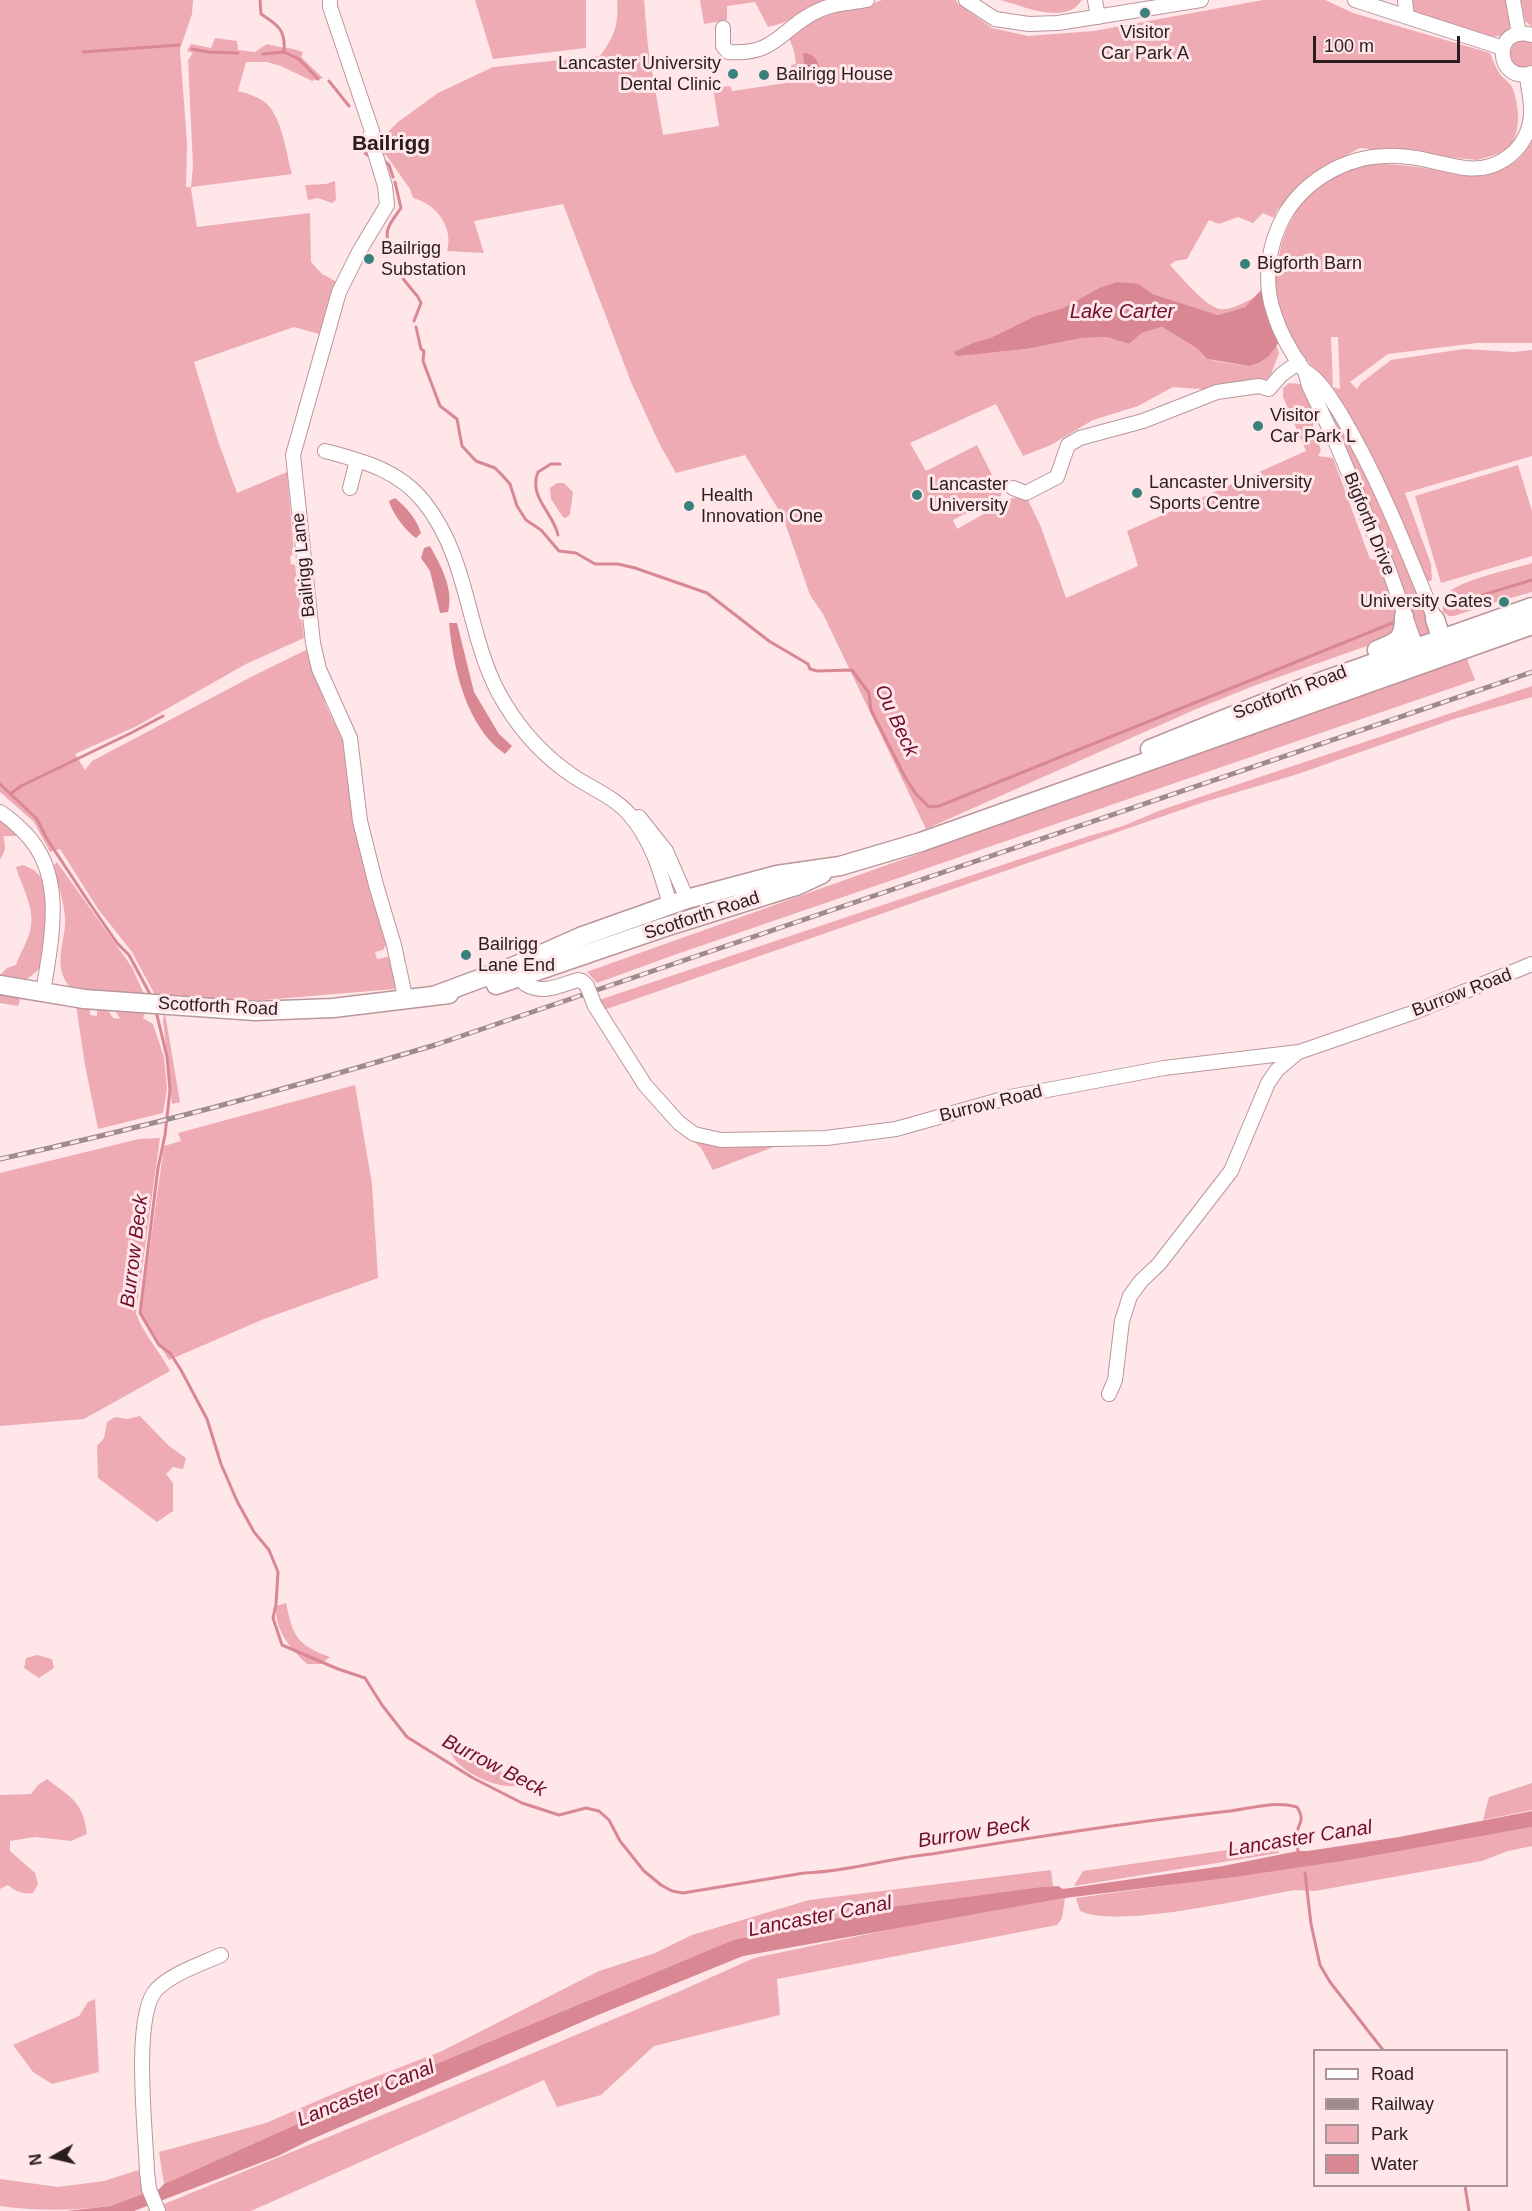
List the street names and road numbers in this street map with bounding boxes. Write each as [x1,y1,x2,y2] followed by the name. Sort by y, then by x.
[1339,469,1399,579] street label: Bigforth Drive
[288,512,320,618] street label: Bailrigg Lane
[1230,661,1350,725] street label: Scotforth Road
[642,887,762,945] street label: Scotforth Road
[1409,964,1515,1022] street label: Burrow Road
[157,993,279,1021] street label: Scotforth Road
[937,1081,1045,1127] street label: Burrow Road

